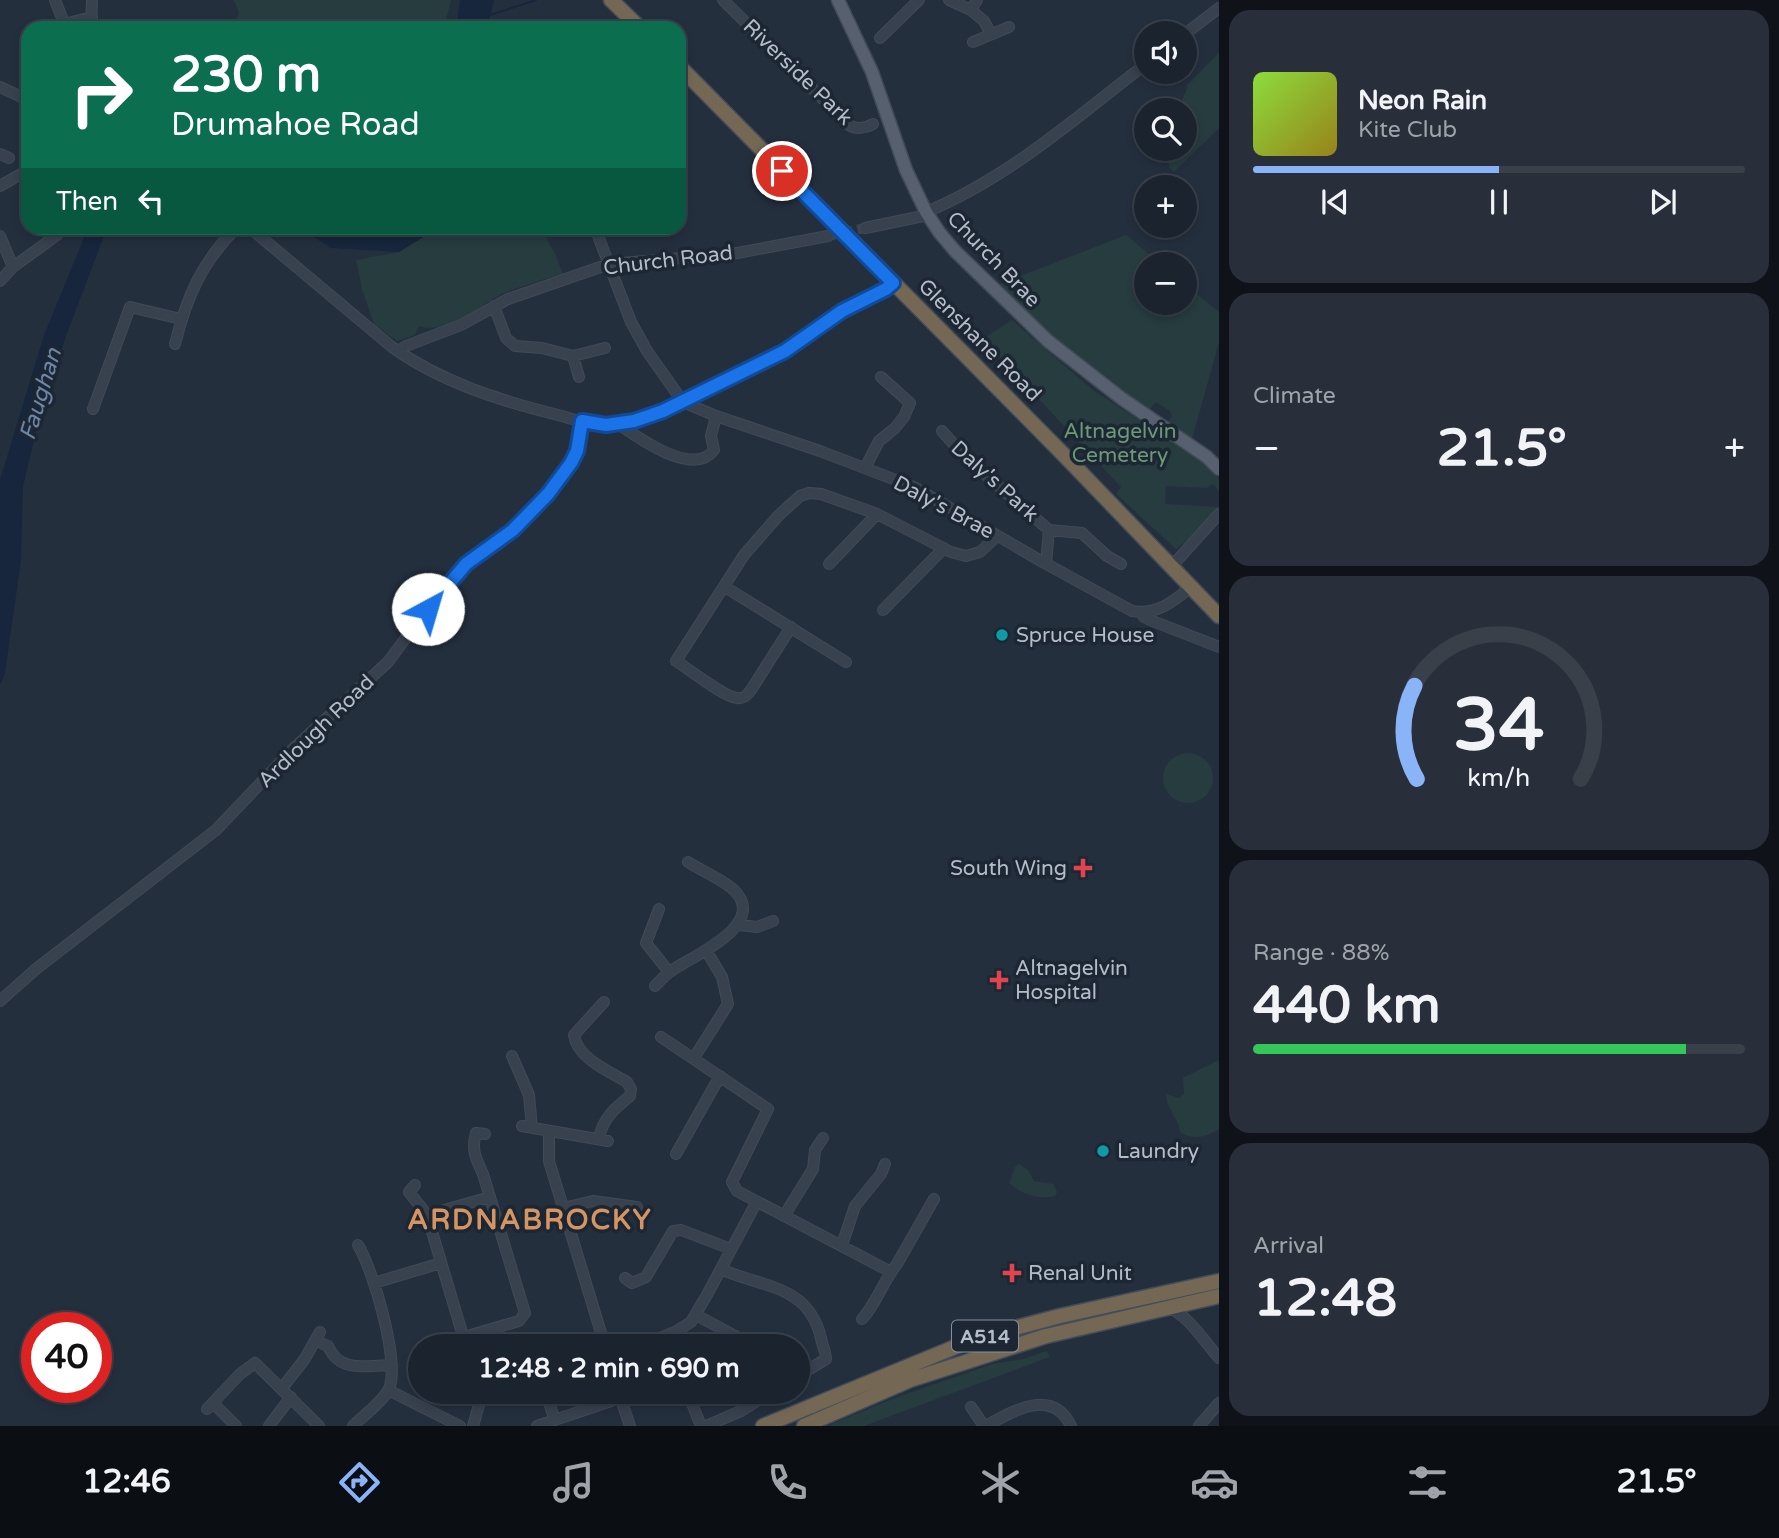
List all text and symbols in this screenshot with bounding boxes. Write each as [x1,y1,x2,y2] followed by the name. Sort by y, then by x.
[738,14,857,131] street label: Riverside Park
[1134,21,1197,315] map controls
[1134,21,1197,84] button: sound
[171,46,321,105] text: 230 m
[56,49,147,140] icon: right
[1358,85,1487,116] text: Neon Rain
[1134,98,1197,161] button: search
[171,106,420,144] text: Drumahoe Road
[1358,116,1457,144] text: Kite Club
[752,141,812,201] pin
[763,152,801,190] icon: arrive
[1134,175,1197,238] button: +
[132,182,170,220] icon: left
[1316,183,1354,221] icon: previous
[1480,183,1518,221] icon: pause
[1644,183,1682,221] icon: next
[56,186,118,217] text: Then
[942,206,1046,312] street label: Church Brae
[602,240,734,281] street label: Church Road
[1134,252,1197,315] button: −
[913,274,1046,407] street label: Glenshane Road
[14,344,68,444] water label: Faughan
[1253,382,1336,410] text: Climate
[1437,417,1567,480] text: 21.5°
[1064,419,1176,468] park label: Altnagelvin Cemetery
[1253,426,1280,472] text: −
[1724,426,1745,472] text: +
[946,436,1044,527] street label: Daly's Park
[889,471,998,544] street label: Daly's Brae
[391,572,465,646] position arrow
[1016,623,1155,648] place label: Spruce House
[994,627,1010,643] marker: Spruce House
[253,670,380,793] street label: Ardlough Road
[1453,682,1545,770] text: 34
[1468,763,1530,793] text: km/h
[950,856,1067,881] place label: South Wing
[1073,858,1093,878] marker: South Wing
[1253,939,1389,967] text: Range · 88%
[1015,956,1128,1005] place label: Altnagelvin Hospital
[989,970,1009,990] marker: Altnagelvin Hospital
[1253,974,1441,1037] text: 440 km
[1117,1139,1199,1164] place label: Laundry
[1095,1143,1111,1159] marker: Laundry
[407,1203,653,1237] district label: ARDNABROCKY
[1253,1232,1324,1260] text: Arrival
[1028,1261,1132,1286] place label: Renal Unit
[1002,1263,1022,1283] marker: Renal Unit
[1253,1267,1397,1330] text: 12:48
[21,1312,112,1403] speed limit sign: 40
[952,1320,1018,1352] road number: A514
[478,1353,740,1384] text: 12:48 · 2 min · 690 m
[335,1458,384,1507] icon: directions
[549,1458,598,1507] icon: music
[763,1458,812,1507] icon: phone
[976,1458,1025,1507] icon: climate
[1190,1458,1239,1507] icon: car
[1403,1458,1452,1507] icon: filters
[82,1463,171,1501] text: 12:46
[1617,1463,1697,1501] text: 21.5°

